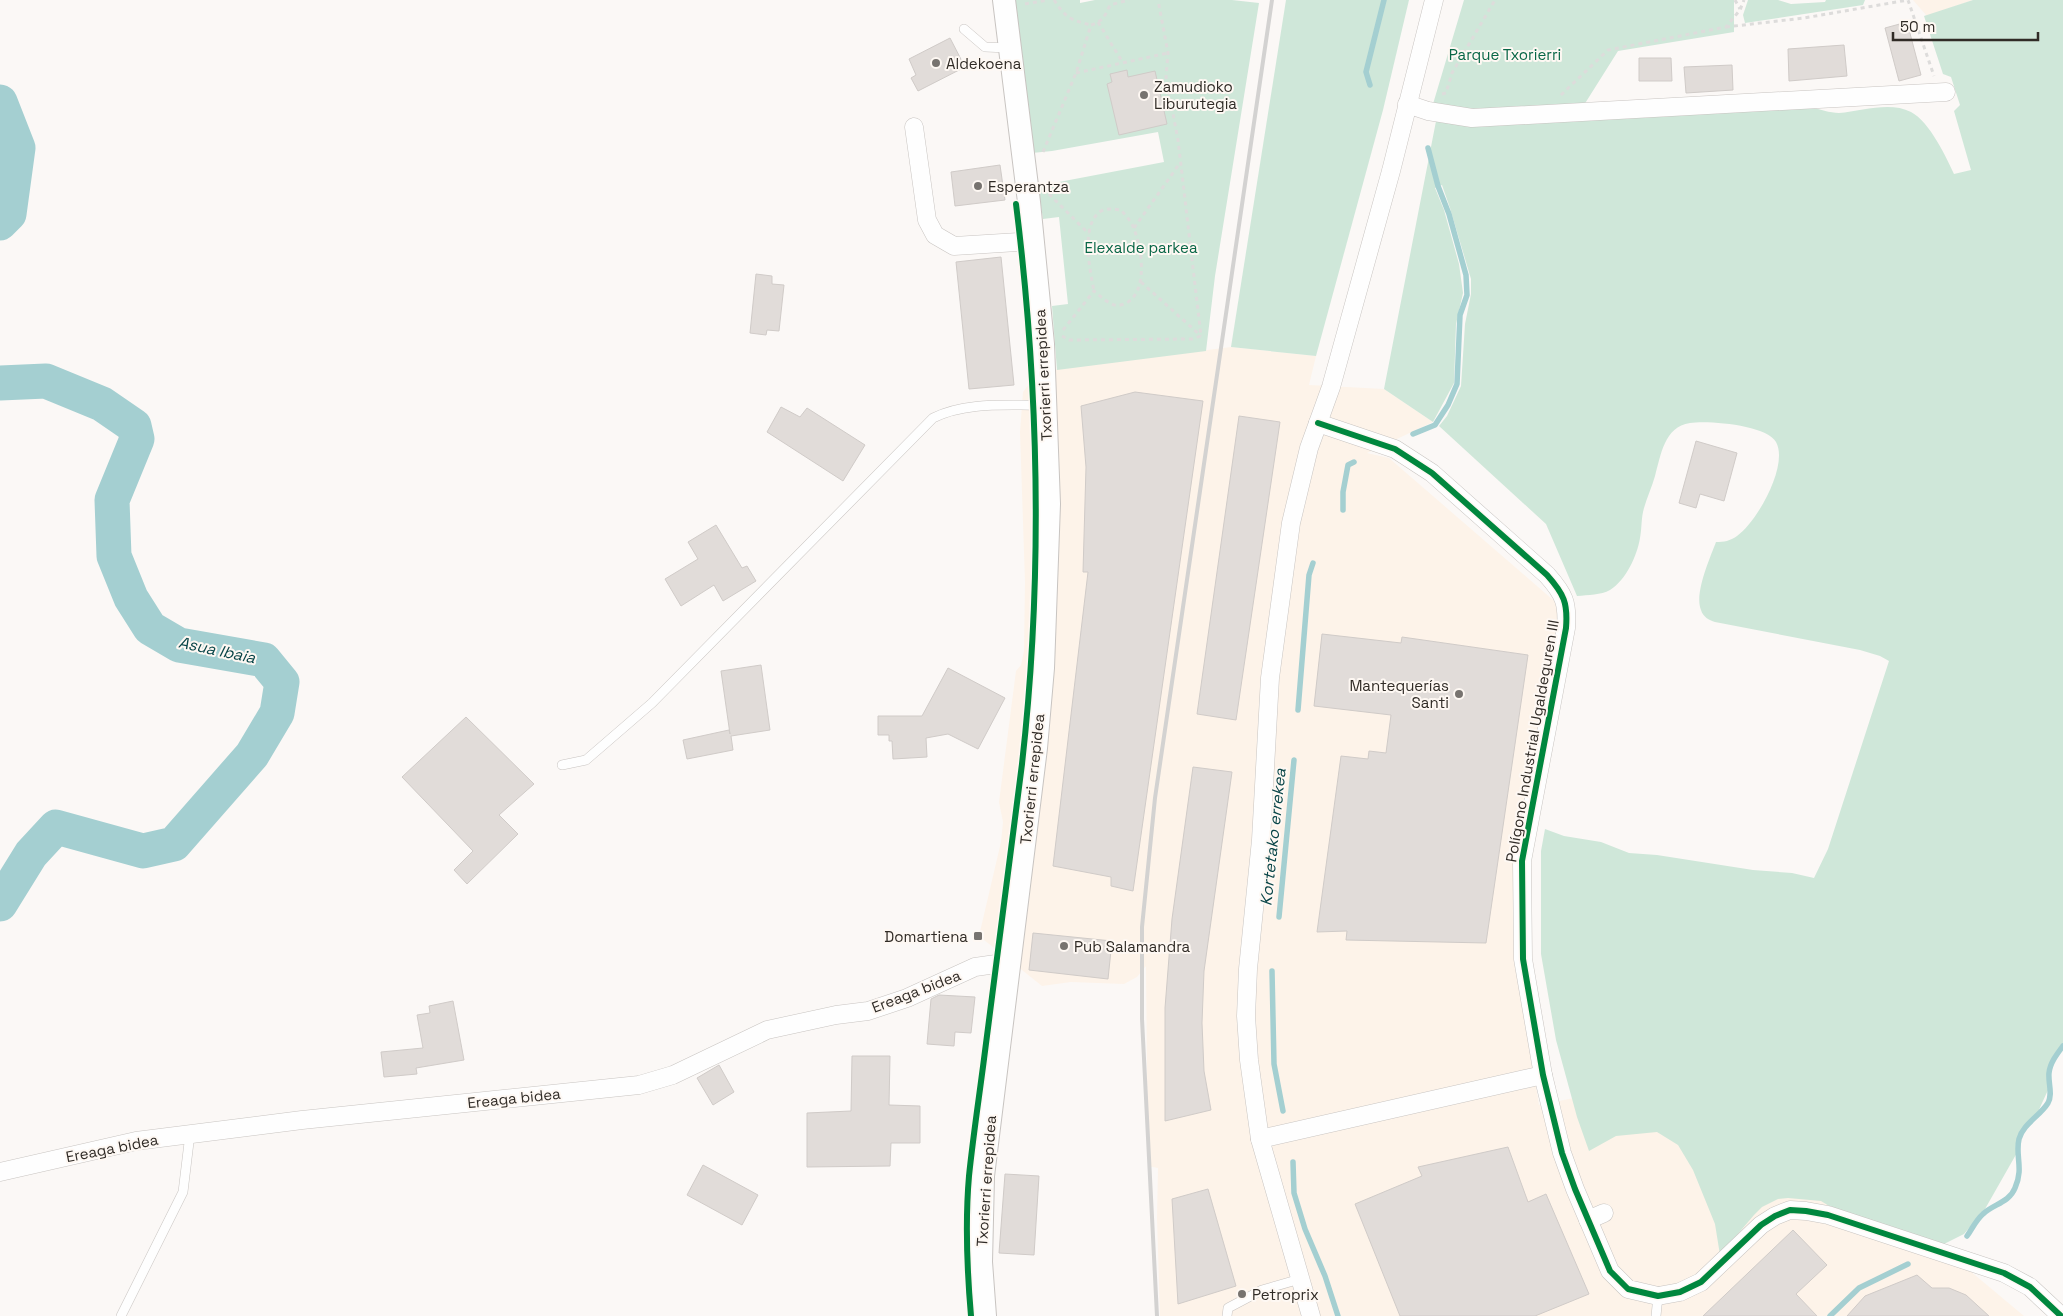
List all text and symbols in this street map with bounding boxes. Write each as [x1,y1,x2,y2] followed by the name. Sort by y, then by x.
[1893,10,2038,42] scale bar
[1900,17,1935,36] text: 50 m
[1449,45,1561,64] park label: Parque Txorierri
[946,54,1022,73] place label: Aldekoena
[930,57,942,69] marker: Aldekoena
[1154,77,1237,113] place label: Zamudioko Liburutegia
[1138,89,1150,101] marker: Zamudioko Liburutegia
[988,177,1070,196] place label: Esperantza
[972,180,984,192] marker: Esperantza
[1084,238,1198,257] park label: Elexalde parkea
[1030,308,1056,441] street label: Txorierri errepidea
[1501,618,1563,864] street label: Polígono Industrial Ugaldeguren III
[177,632,258,669] water label: Asua Ibaia
[1349,676,1449,712] place label: Mantequerías Santi
[1453,688,1465,700] marker: Mantequerías Santi
[1016,712,1048,845] street label: Txorierri errepidea
[1255,767,1291,907] water label: Kortetako errekea
[884,927,968,946] place label: Domartiena
[972,930,984,942] marker: Domartiena
[1074,937,1191,956] place label: Pub Salamandra
[1058,940,1070,952] marker: Pub Salamandra
[869,965,964,1017] street label: Ereaga bidea
[466,1084,562,1112] street label: Ereaga bidea
[972,1114,1000,1247] street label: Txorierri errepidea
[64,1130,160,1166] street label: Ereaga bidea
[1252,1285,1319,1304] place label: Petroprix
[1236,1288,1248,1300] marker: Petroprix

